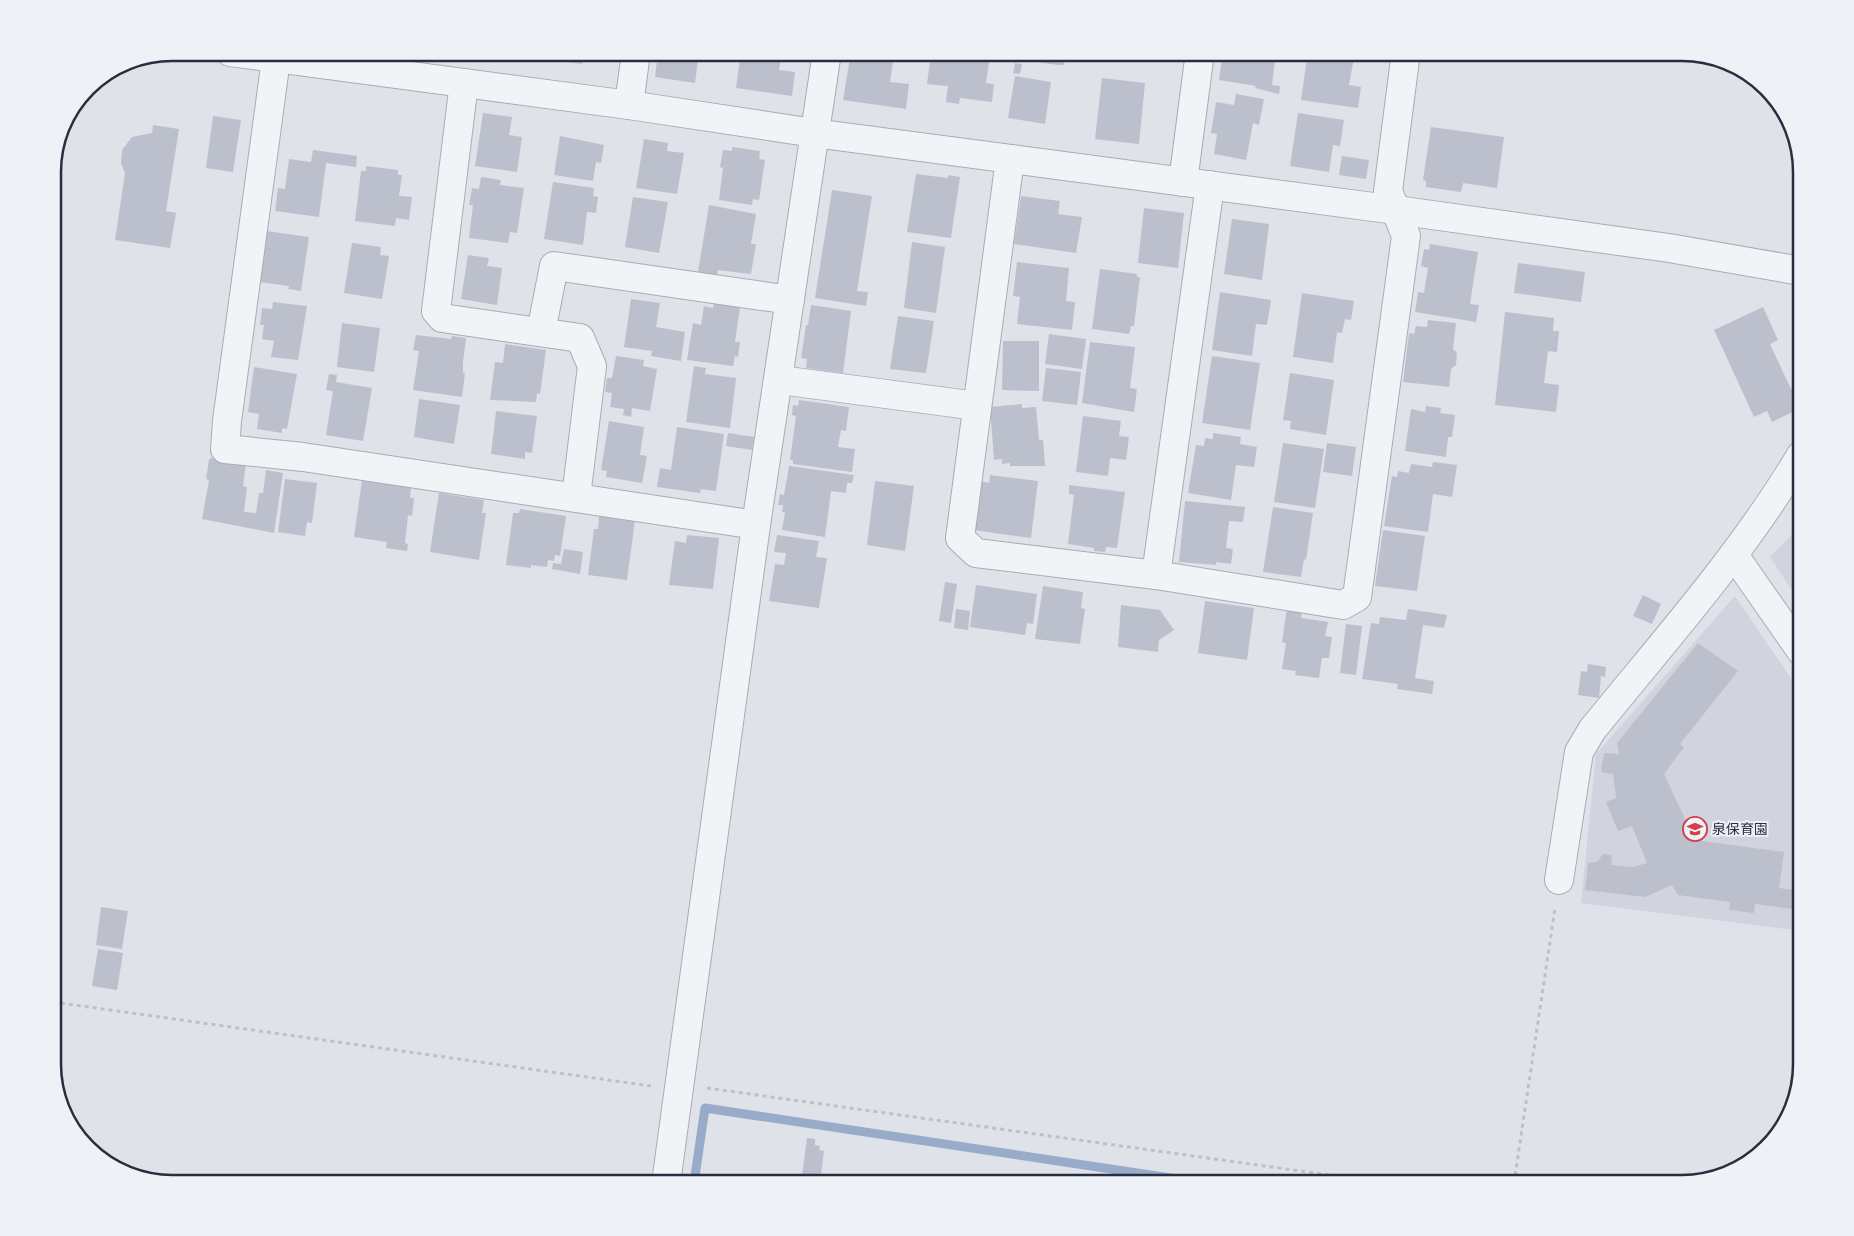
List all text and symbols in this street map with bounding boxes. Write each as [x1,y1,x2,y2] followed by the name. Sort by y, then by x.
[1682,816,1708,842] school or university icon: 泉保育園
[1712,821,1768,837] place label: 泉保育園

